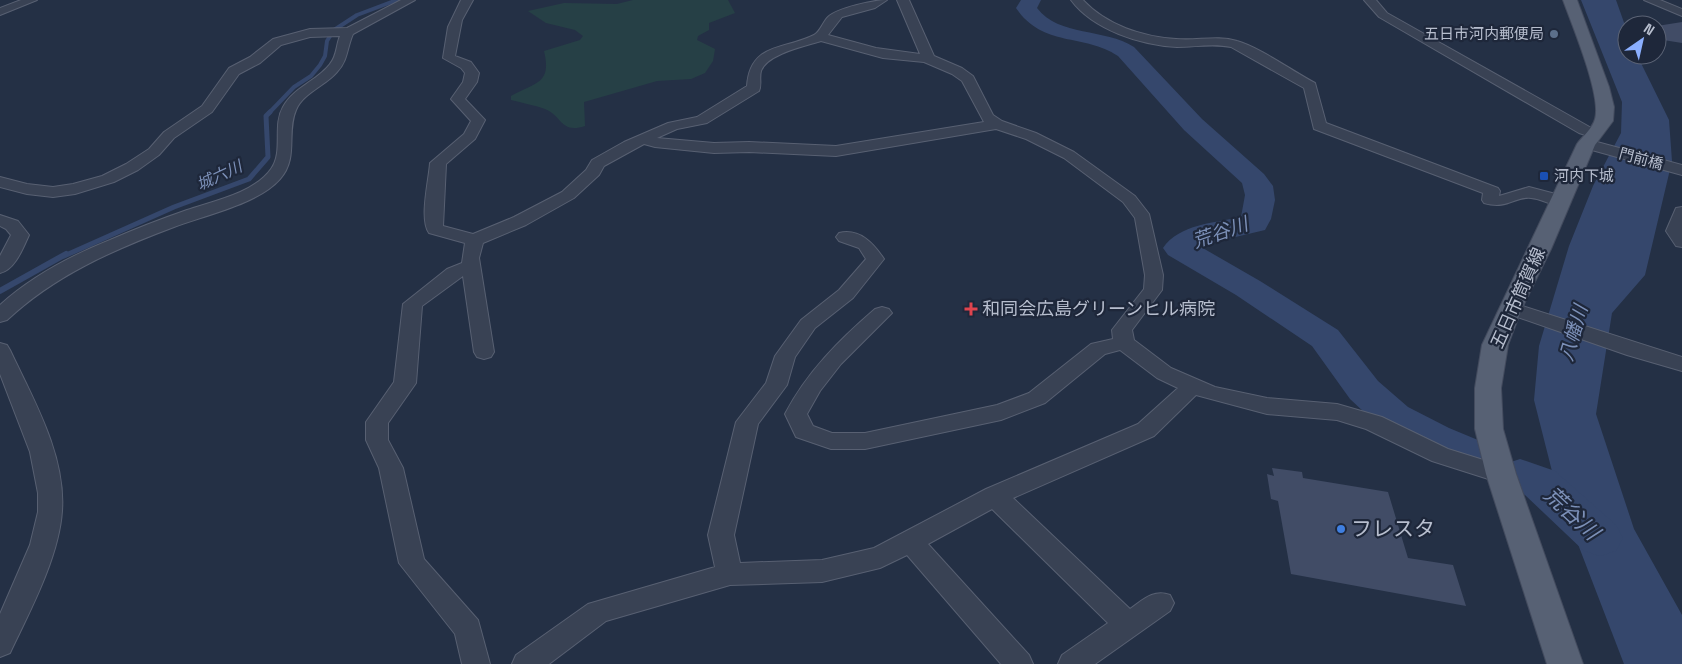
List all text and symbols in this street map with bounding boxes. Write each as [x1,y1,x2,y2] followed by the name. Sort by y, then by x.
[1617,15,1667,65] north arrow
[1640,19,1658,39] text: N
[1424,24,1544,43] place label: 五日市河内郵便局
[1548,28,1560,40] marker: 五日市河内郵便局
[1617,144,1665,174] street label: 門前橋
[193,155,247,195] water label: 城六川
[1554,166,1614,185] place label: 河内下城
[1538,170,1550,182] marker: 河内下城
[1189,211,1253,254] water label: 荒谷川
[1485,244,1550,352] street label: 五日市筒賀線
[982,297,1215,320] place label: 和同会広島グリーンヒル病院
[1554,300,1594,364] water label: 八幡川
[964,302,978,316] marker: 和同会広島グリーンヒル病院
[1538,480,1607,547] water label: 荒谷川
[1351,515,1435,542] place label: フレスタ
[1335,523,1347,535] marker: フレスタ

